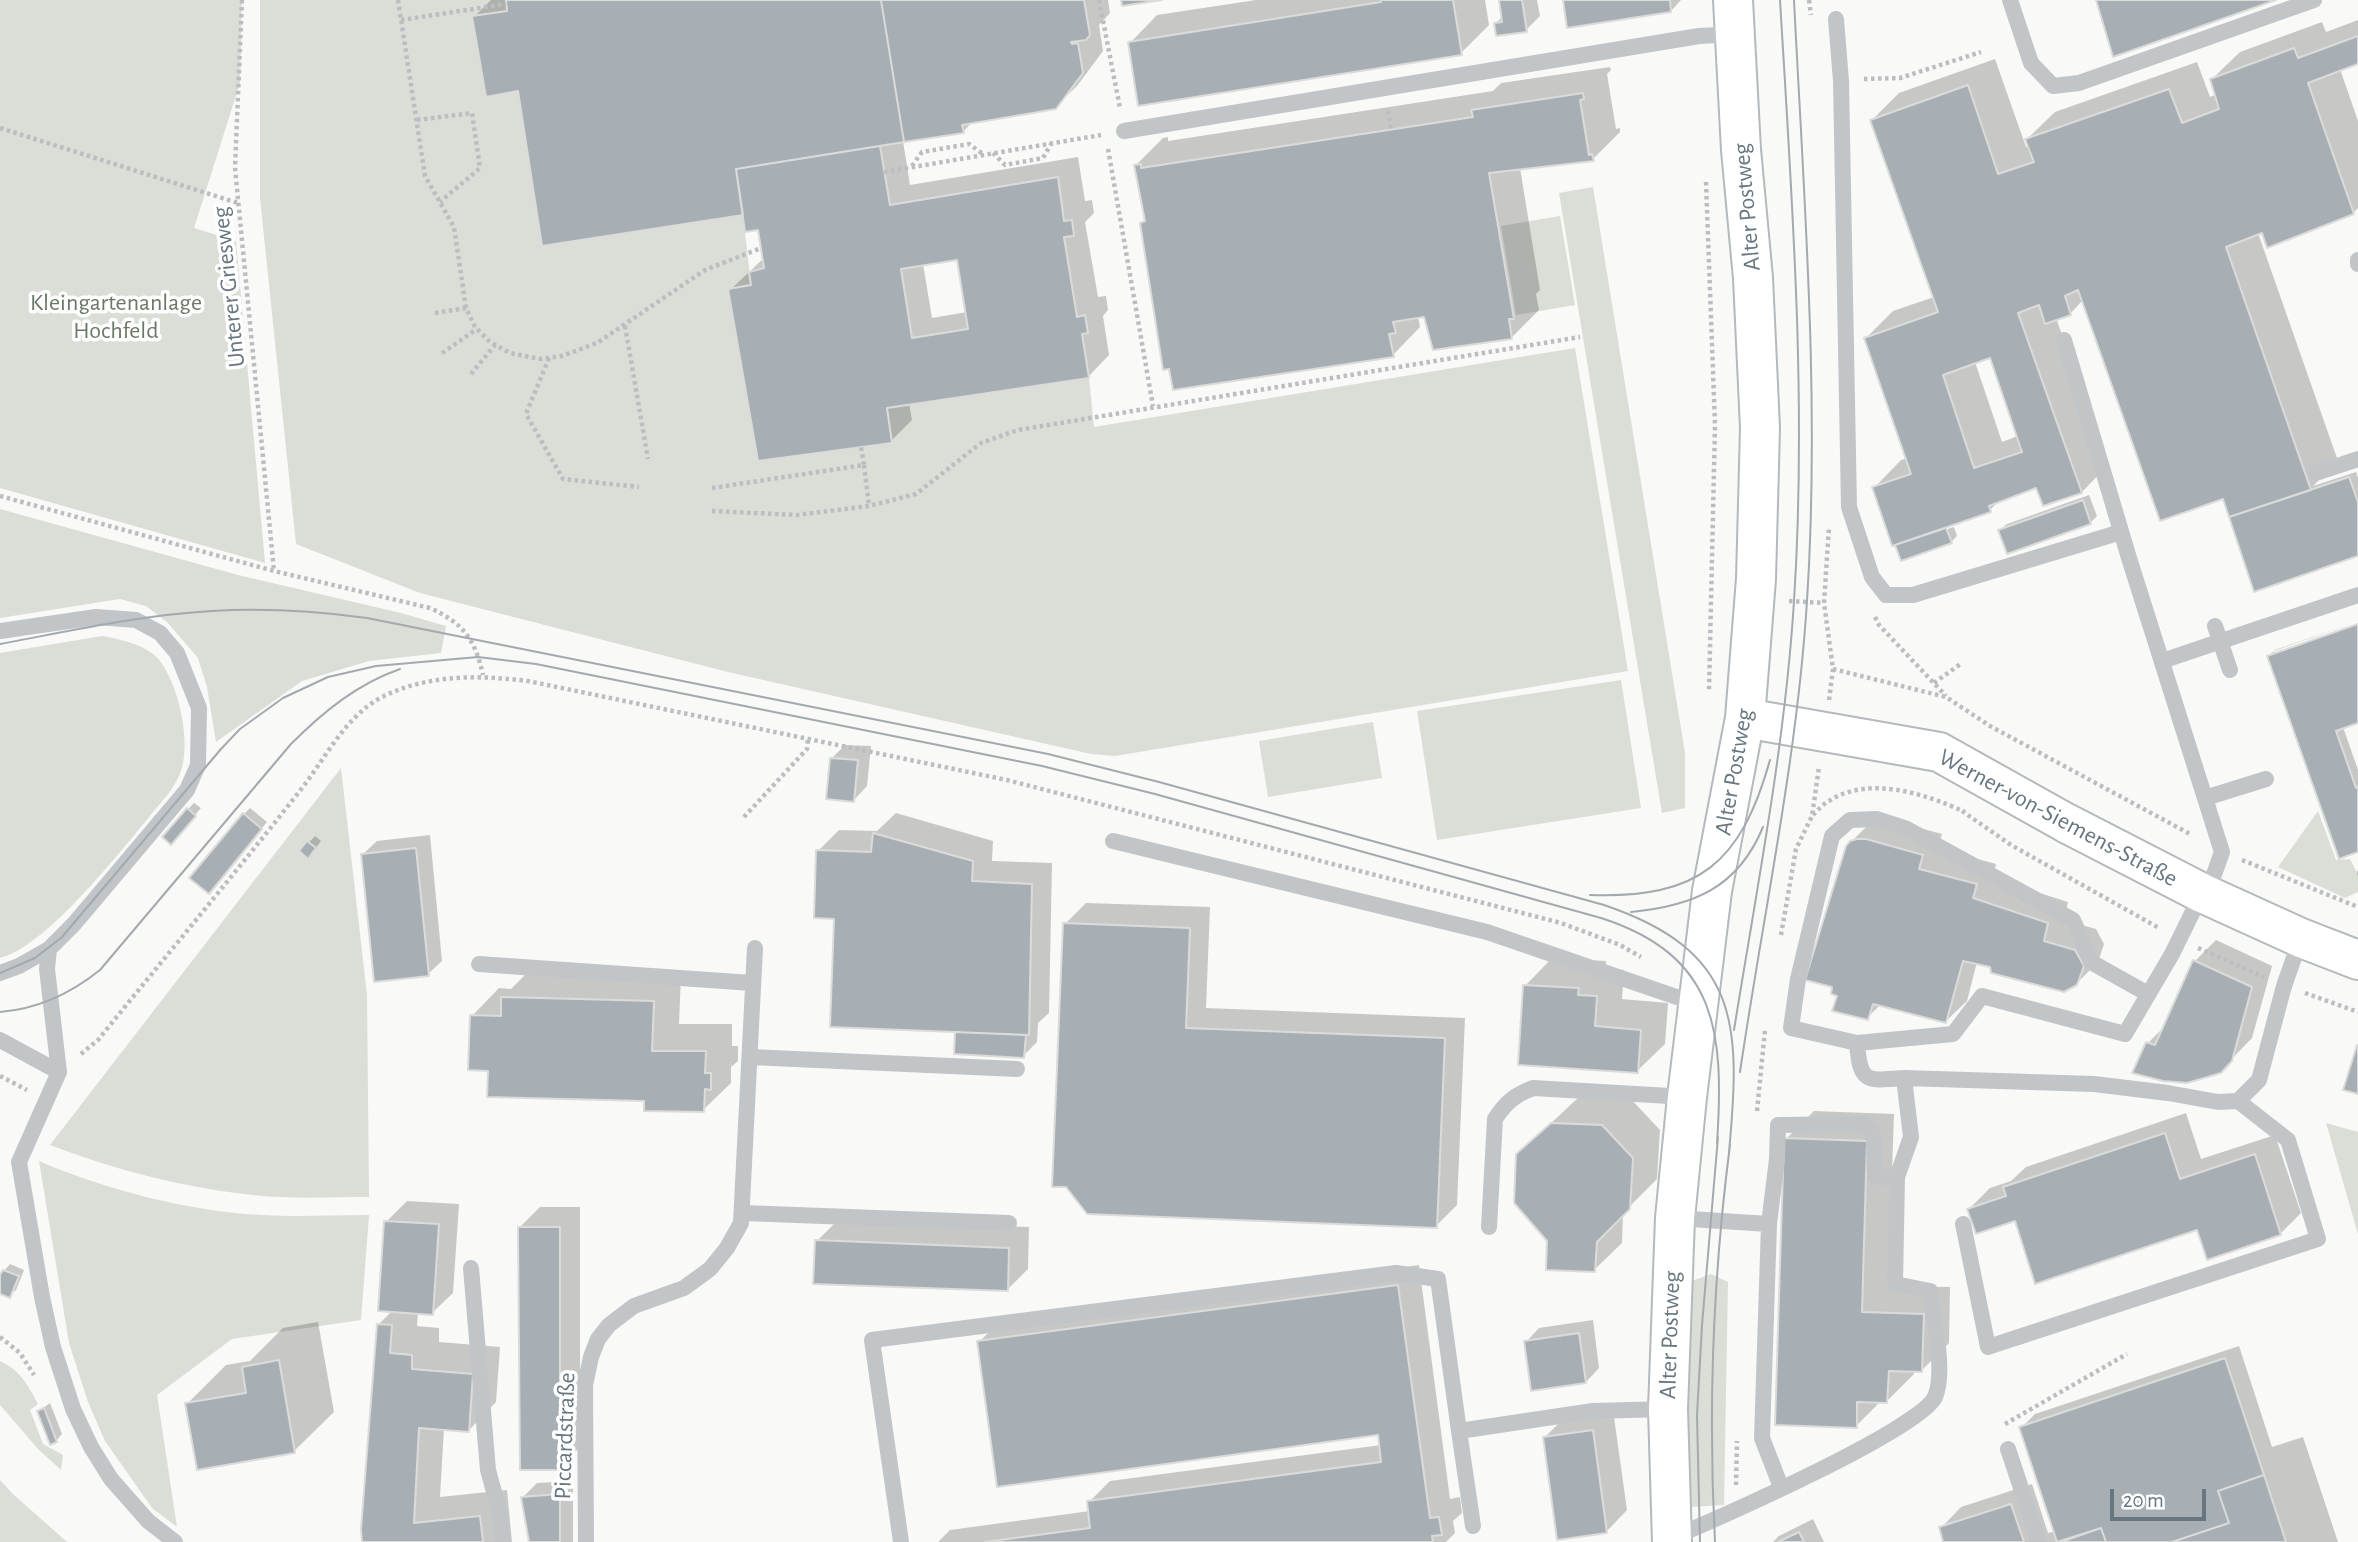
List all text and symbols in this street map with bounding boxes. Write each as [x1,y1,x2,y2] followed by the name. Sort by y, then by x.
[1727,142,1767,272] street label: Alter Postweg
[206,205,252,369] street label: Unterer Griesweg
[30,289,202,345] park label: Kleingartenanlage Hochfeld
[1709,706,1759,838] street label: Alter Postweg
[1934,743,2182,893] street label: Werner-von-Siemens-Straße
[1653,1271,1687,1399] street label: Alter Postweg
[548,1372,582,1500] street label: Piccardstraße
[2113,1476,2209,1520] scale bar
[2123,1490,2164,1511] text: 20 m

